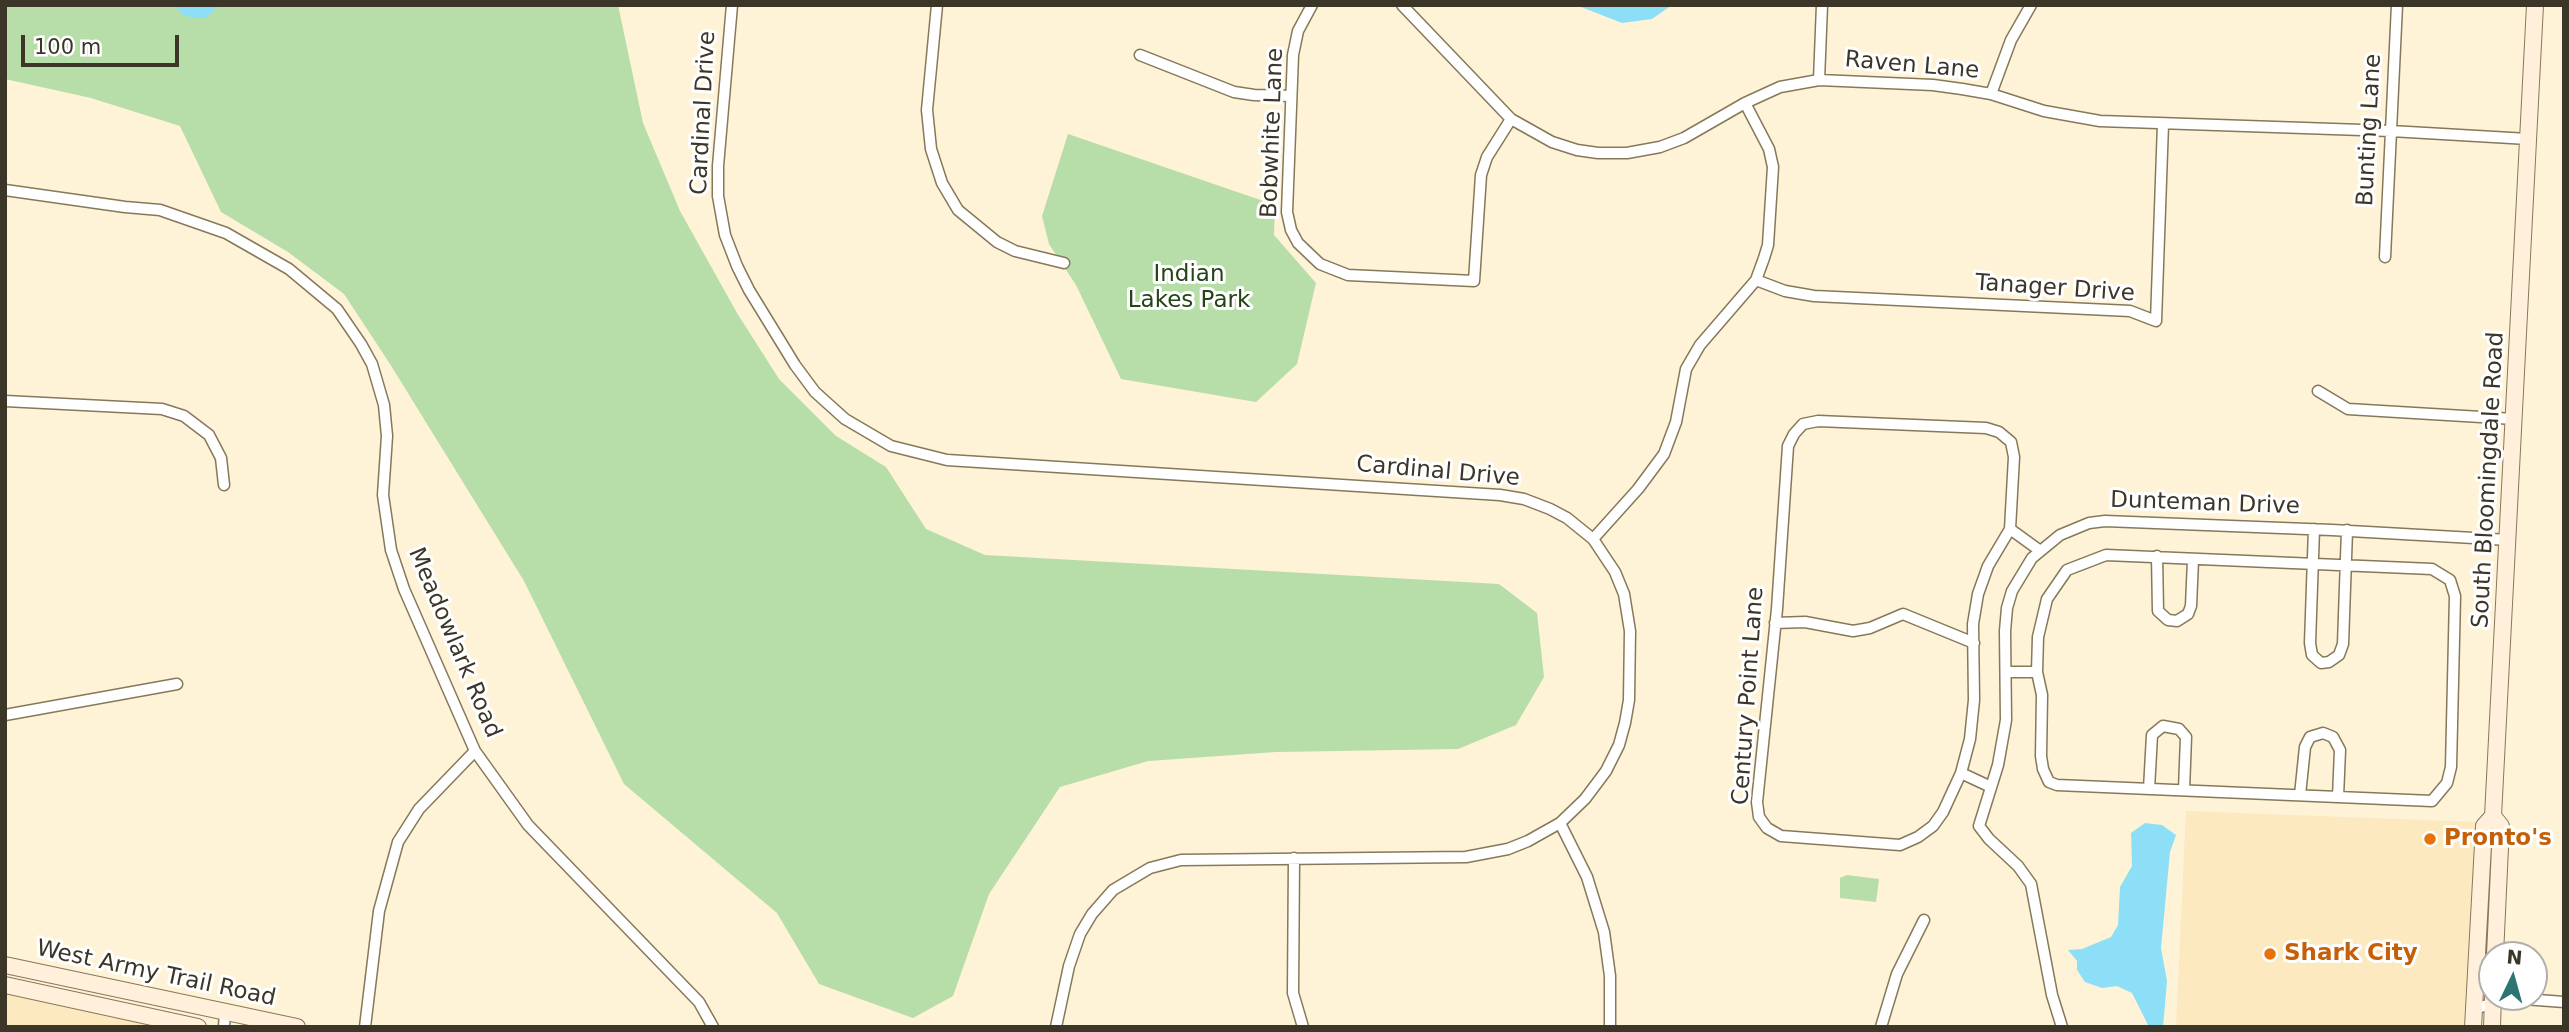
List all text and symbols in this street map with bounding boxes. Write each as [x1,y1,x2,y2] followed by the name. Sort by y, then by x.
[24,21,182,65] scale bar
[686,30,722,196] street label: Cardinal Drive
[34,35,101,59] text: 100 m
[1844,46,1980,86] street label: Raven Lane
[1256,47,1290,219] street label: Bobwhite Lane
[2352,53,2388,207] street label: Bunting Lane
[1128,261,1250,315] park label: Indian Lakes Park
[1974,270,2136,308] street label: Tanager Drive
[2467,331,2511,629] street label: South Bloomingdale Road
[1355,451,1521,493] street label: Cardinal Drive
[2110,487,2300,521] street label: Dunteman Drive
[401,544,507,742] street label: Meadowlark Road
[1728,586,1770,806] street label: Century Point Lane
[2444,825,2552,853] place label: Pronto's
[2422,831,2438,847] marker: Pronto's
[34,935,278,1013] street label: West Army Trail Road
[2284,940,2418,968] place label: Shark City
[2478,941,2548,1011] north arrow
[2506,945,2524,969] text: N
[2262,946,2278,962] marker: Shark City

